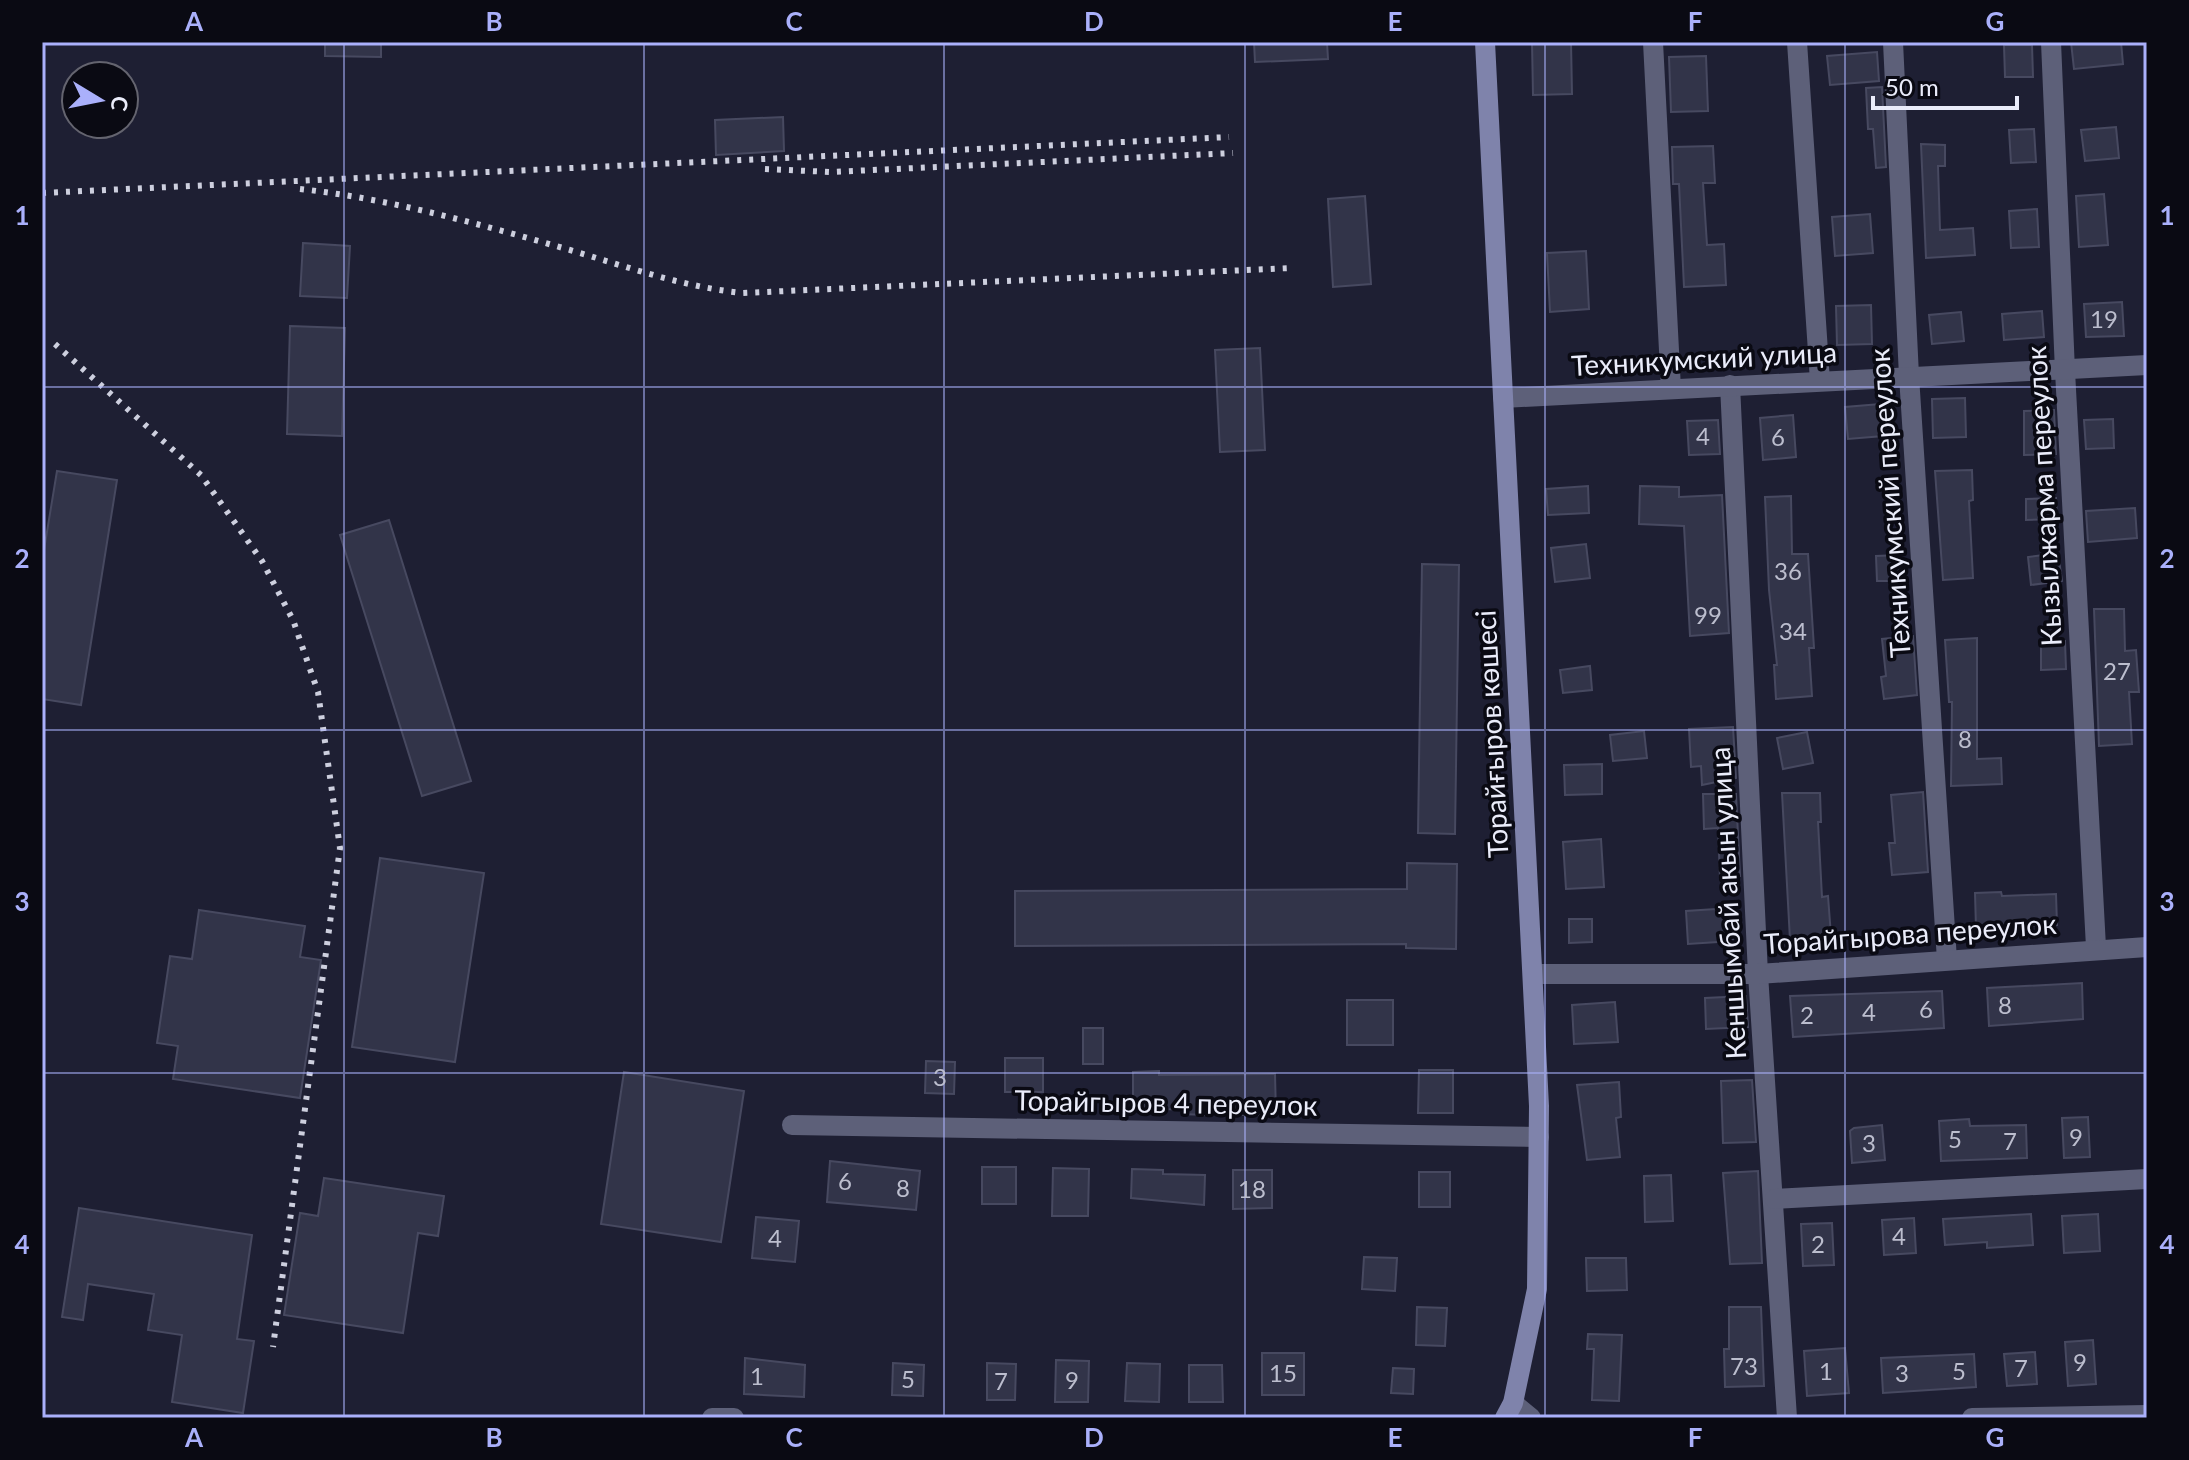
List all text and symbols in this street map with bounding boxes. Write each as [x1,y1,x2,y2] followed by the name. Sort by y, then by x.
[184,5,204,37] text: A
[485,5,503,37] text: B
[785,5,803,37] text: C
[1084,5,1104,37] text: D
[1388,5,1402,37] text: E
[1688,5,1702,37] text: F
[1986,5,2004,37] text: G
[60,60,140,140] north arrow
[1873,60,2017,110] scale bar
[1885,72,1939,101] text: 50 m
[106,94,135,114] text: С
[14,199,30,231] text: 1
[2159,199,2175,231] text: 1
[2090,304,2118,333] house number: 19
[1570,334,1838,382] street label: Техникумский улица
[2018,344,2068,647] street label: Кызылжарма переулок
[1861,347,1917,659] street label: Техникумский переулок
[1696,421,1710,450] house number: 4
[1771,422,1785,451] house number: 6
[14,542,30,574] text: 2
[2159,542,2175,574] text: 2
[1774,556,1802,585] house number: 36
[1694,600,1722,629] house number: 99
[1468,609,1514,859] street label: Торайғыров көшесі
[1779,616,1807,645] house number: 34
[2103,656,2131,685] house number: 27
[1958,724,1972,753] house number: 8
[1702,746,1752,1060] street label: Кеншымбай акын улица
[14,885,30,917] text: 3
[2159,885,2175,917] text: 3
[1762,906,2058,960] street label: Торайгырова переулок
[1998,990,2012,1019] house number: 8
[1919,994,1933,1023] house number: 6
[1862,997,1876,1026] house number: 4
[1800,1000,1814,1029] house number: 2
[933,1062,947,1091] house number: 3
[1014,1082,1318,1122] street label: Торайгыров 4 переулок
[2069,1122,2083,1151] house number: 9
[1948,1124,1962,1153] house number: 5
[2003,1126,2017,1155] house number: 7
[1862,1128,1876,1157] house number: 3
[838,1166,852,1195] house number: 6
[896,1173,910,1202] house number: 8
[1238,1174,1266,1203] house number: 18
[1892,1221,1906,1250] house number: 4
[768,1223,782,1252] house number: 4
[14,1228,30,1260] text: 4
[2159,1228,2175,1260] text: 4
[1811,1229,1825,1258] house number: 2
[2073,1347,2087,1376] house number: 9
[1730,1351,1758,1380] house number: 73
[2014,1353,2028,1382] house number: 7
[1819,1356,1833,1385] house number: 1
[1952,1356,1966,1385] house number: 5
[1269,1358,1297,1387] house number: 15
[1895,1358,1909,1387] house number: 3
[750,1361,764,1390] house number: 1
[901,1364,915,1393] house number: 5
[1065,1365,1079,1394] house number: 9
[994,1366,1008,1395] house number: 7
[184,1421,204,1453] text: A
[485,1421,503,1453] text: B
[785,1421,803,1453] text: C
[1084,1421,1104,1453] text: D
[1388,1421,1402,1453] text: E
[1688,1421,1702,1453] text: F
[1986,1421,2004,1453] text: G

